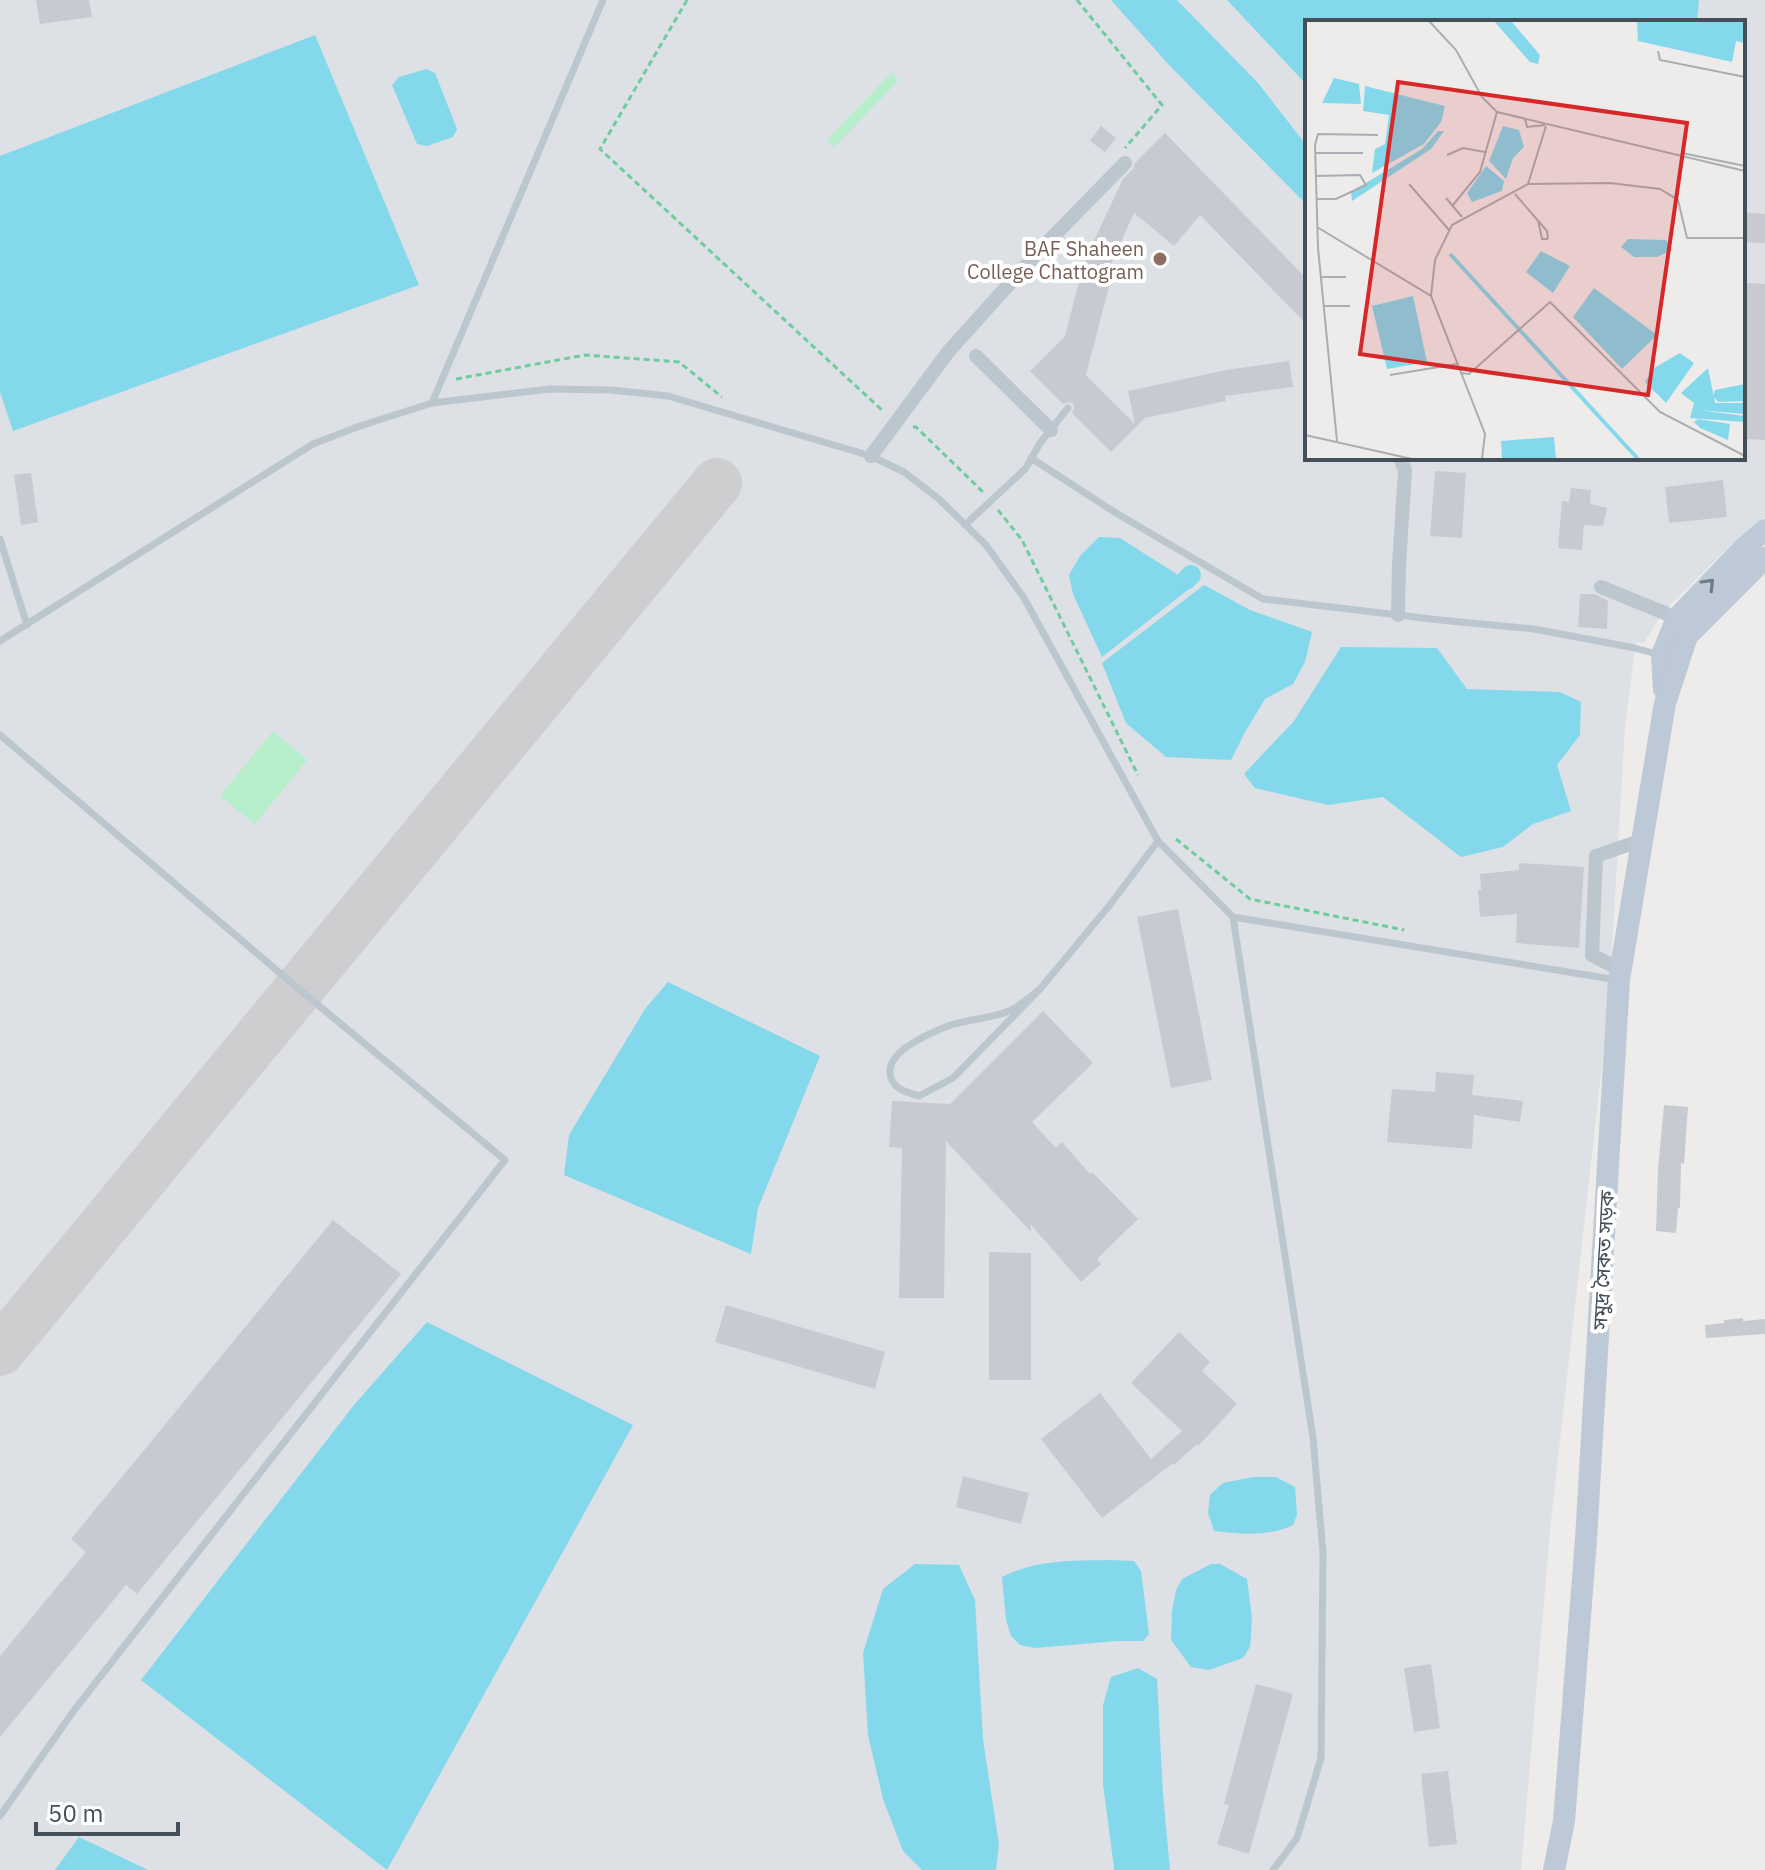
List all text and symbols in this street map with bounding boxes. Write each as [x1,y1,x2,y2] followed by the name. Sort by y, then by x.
[1305,20,1745,460] inset map
[967,235,1144,285] place label: BAF Shaheen College Chattogram
[1151,250,1169,268] marker: BAF Shaheen College Chattogram
[1700,579,1714,594] one-way arrow
[1586,1189,1620,1331] street label: সমুদ্র সৈকত সড়ক
[36,1786,178,1836] scale bar
[48,1797,103,1829] text: 50 m

